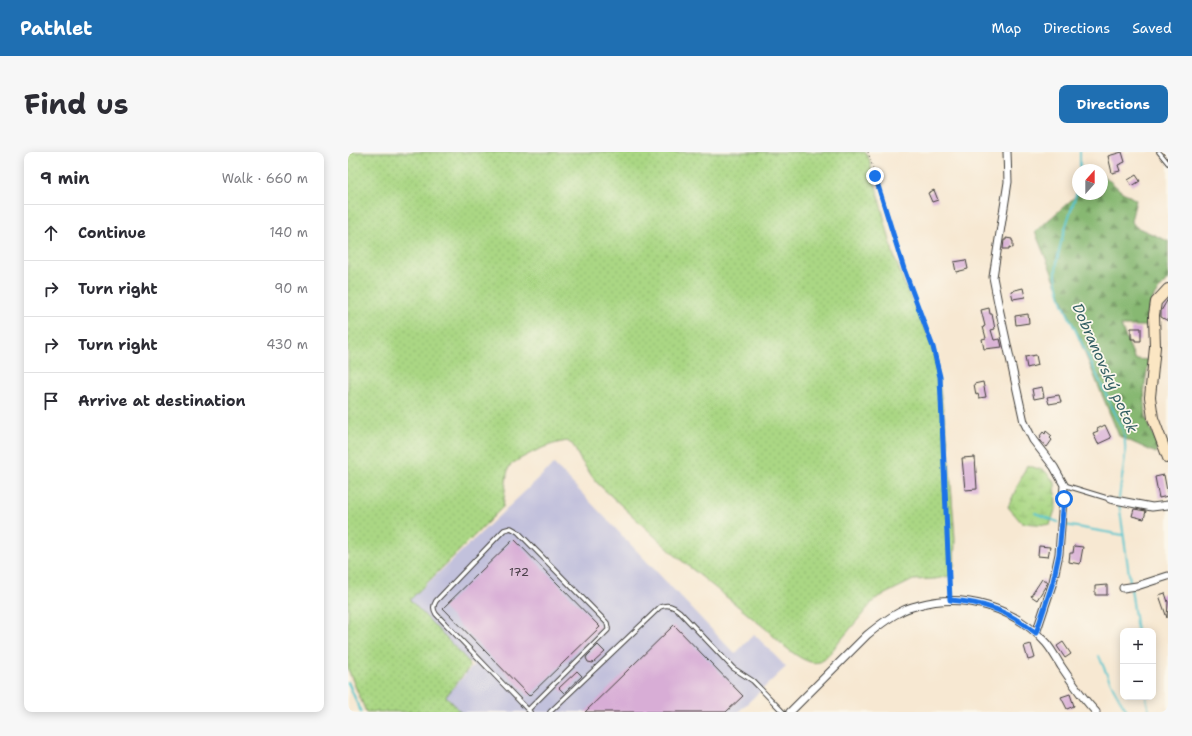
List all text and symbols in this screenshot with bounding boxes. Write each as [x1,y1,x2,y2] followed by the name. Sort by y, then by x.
[20,16,92,41] text: Pathlet
[992,19,1022,37] text: Map
[1044,19,1110,37] text: Directions
[1132,19,1172,37] text: Saved
[24,85,129,123] text: Find us
[1059,85,1168,123] button: Directions
[1072,164,1108,200] north arrow
[40,167,90,189] text: 9 min
[866,167,884,185] route end
[222,170,308,187] text: Walk · 660 m
[40,222,62,244] icon: ahead
[78,223,146,243] text: Continue
[269,224,308,241] text: 140 m
[40,278,62,300] icon: right
[78,279,158,299] text: Turn right
[274,280,308,297] text: 90 m
[1067,300,1143,436] water label: Dobranovský potok
[40,334,62,356] icon: right
[78,335,158,355] text: Turn right
[266,336,308,353] text: 430 m
[40,390,62,412] icon: arrive
[78,391,246,411] text: Arrive at destination
[1055,490,1073,508] route start
[509,564,529,580] house number: 172
[1120,628,1156,700] map controls
[1120,628,1156,664] button: +
[1120,664,1156,700] button: −

